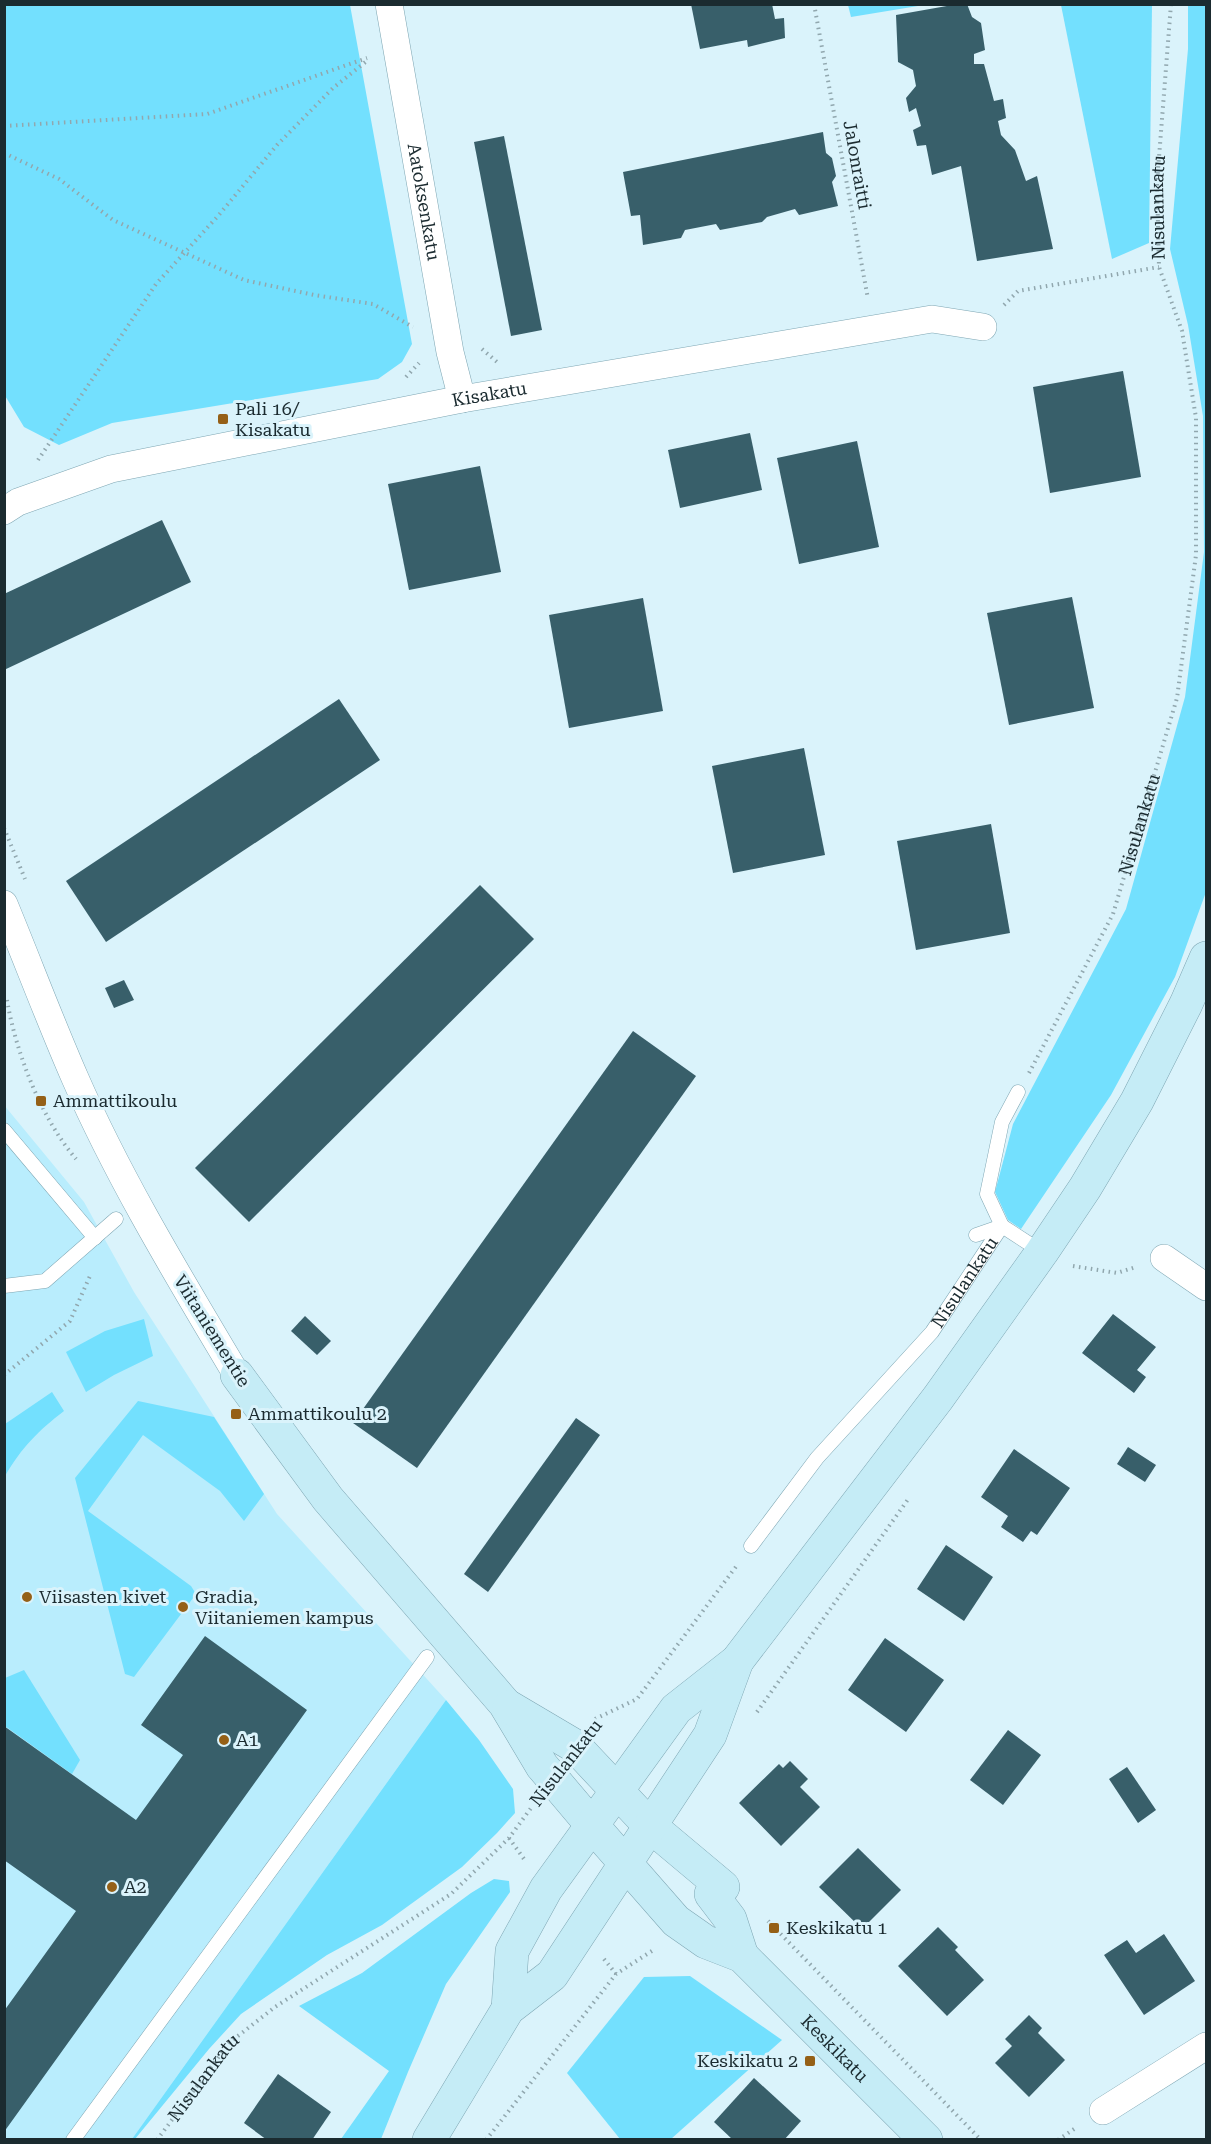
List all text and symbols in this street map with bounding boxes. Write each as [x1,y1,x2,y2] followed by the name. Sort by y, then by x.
[839,119,876,211] street label: Jalonraitti
[404,141,445,262] street label: Aatoksenkatu
[1146,154,1169,260] street label: Nisulankatu
[450,377,528,411] street label: Kisakatu
[235,398,310,440] place label: Pali 16/ Kisakatu
[216,412,230,426] marker: Pali 16/ Kisakatu
[1114,771,1164,878] street label: Nisulankatu
[53,1090,177,1111] place label: Ammattikoulu
[34,1094,48,1108] marker: Ammattikoulu
[927,1233,1002,1332] street label: Nisulankatu
[170,1271,255,1391] street label: Viitaniementie
[248,1403,387,1424] place label: Ammattikoulu 2
[229,1407,243,1421] marker: Ammattikoulu 2
[39,1586,167,1607] place label: Viisasten kivet
[195,1586,374,1628] place label: Gradia, Viitaniemen kampus
[20,1590,34,1604] marker: Viisasten kivet
[176,1600,190,1614] marker: Gradia, Viitaniemen kampus
[525,1715,606,1810] street label: Nisulankatu
[236,1729,259,1750] place label: A1
[217,1733,231,1747] marker: A1
[124,1876,147,1897] place label: A2
[105,1880,119,1894] marker: A2
[786,1917,887,1938] place label: Keskikatu 1
[767,1921,781,1935] marker: Keskikatu 1
[797,2010,873,2086] street label: Keskikatu
[163,2028,243,2125] street label: Nisulankatu
[697,2050,798,2071] place label: Keskikatu 2
[803,2054,817,2068] marker: Keskikatu 2

